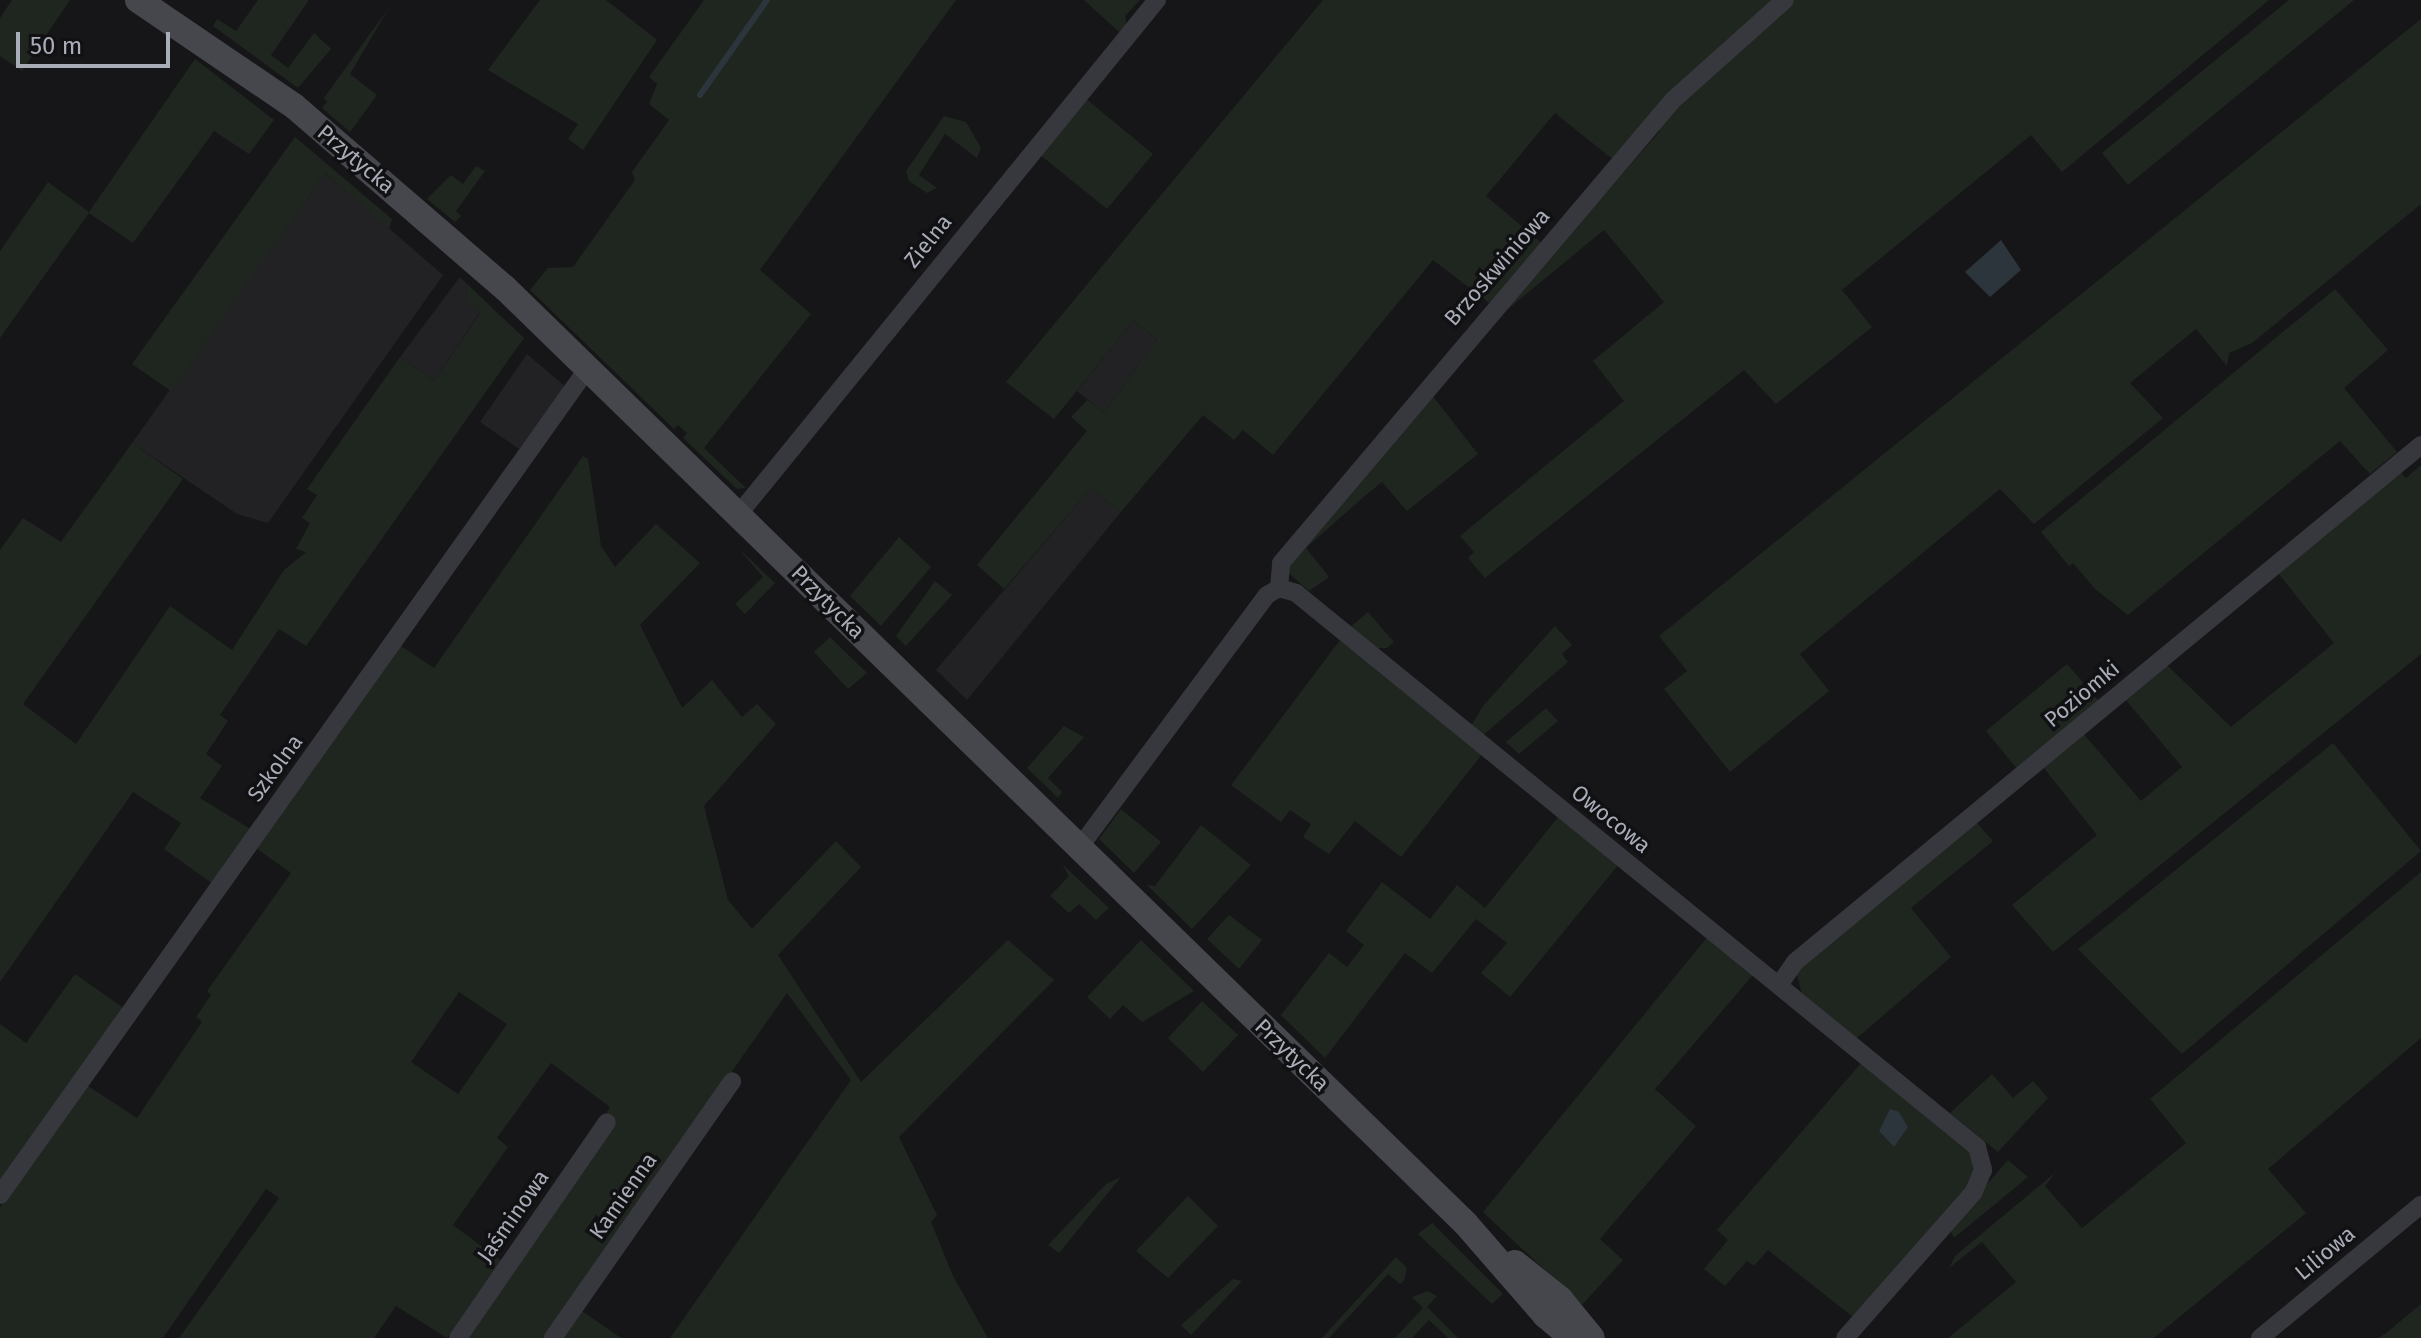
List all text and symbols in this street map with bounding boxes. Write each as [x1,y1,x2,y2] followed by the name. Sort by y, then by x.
[20,16,174,66] scale bar
[30,32,82,60] text: 50 m
[312,119,400,199] street label: Przytycka
[1439,203,1555,331] street label: Brzoskwiniowa
[899,209,957,273] street label: Zielna
[786,560,870,644] street label: Przytycka
[2039,655,2125,733] street label: Poziomki
[242,729,308,807] street label: Szkolna
[1566,779,1656,859] street label: Owocowa
[1249,1013,1335,1097] street label: Przytycka
[584,1148,662,1244] street label: Kamienna
[471,1165,555,1267] street label: Jaśminowa
[2290,1220,2360,1286] street label: Liliowa

